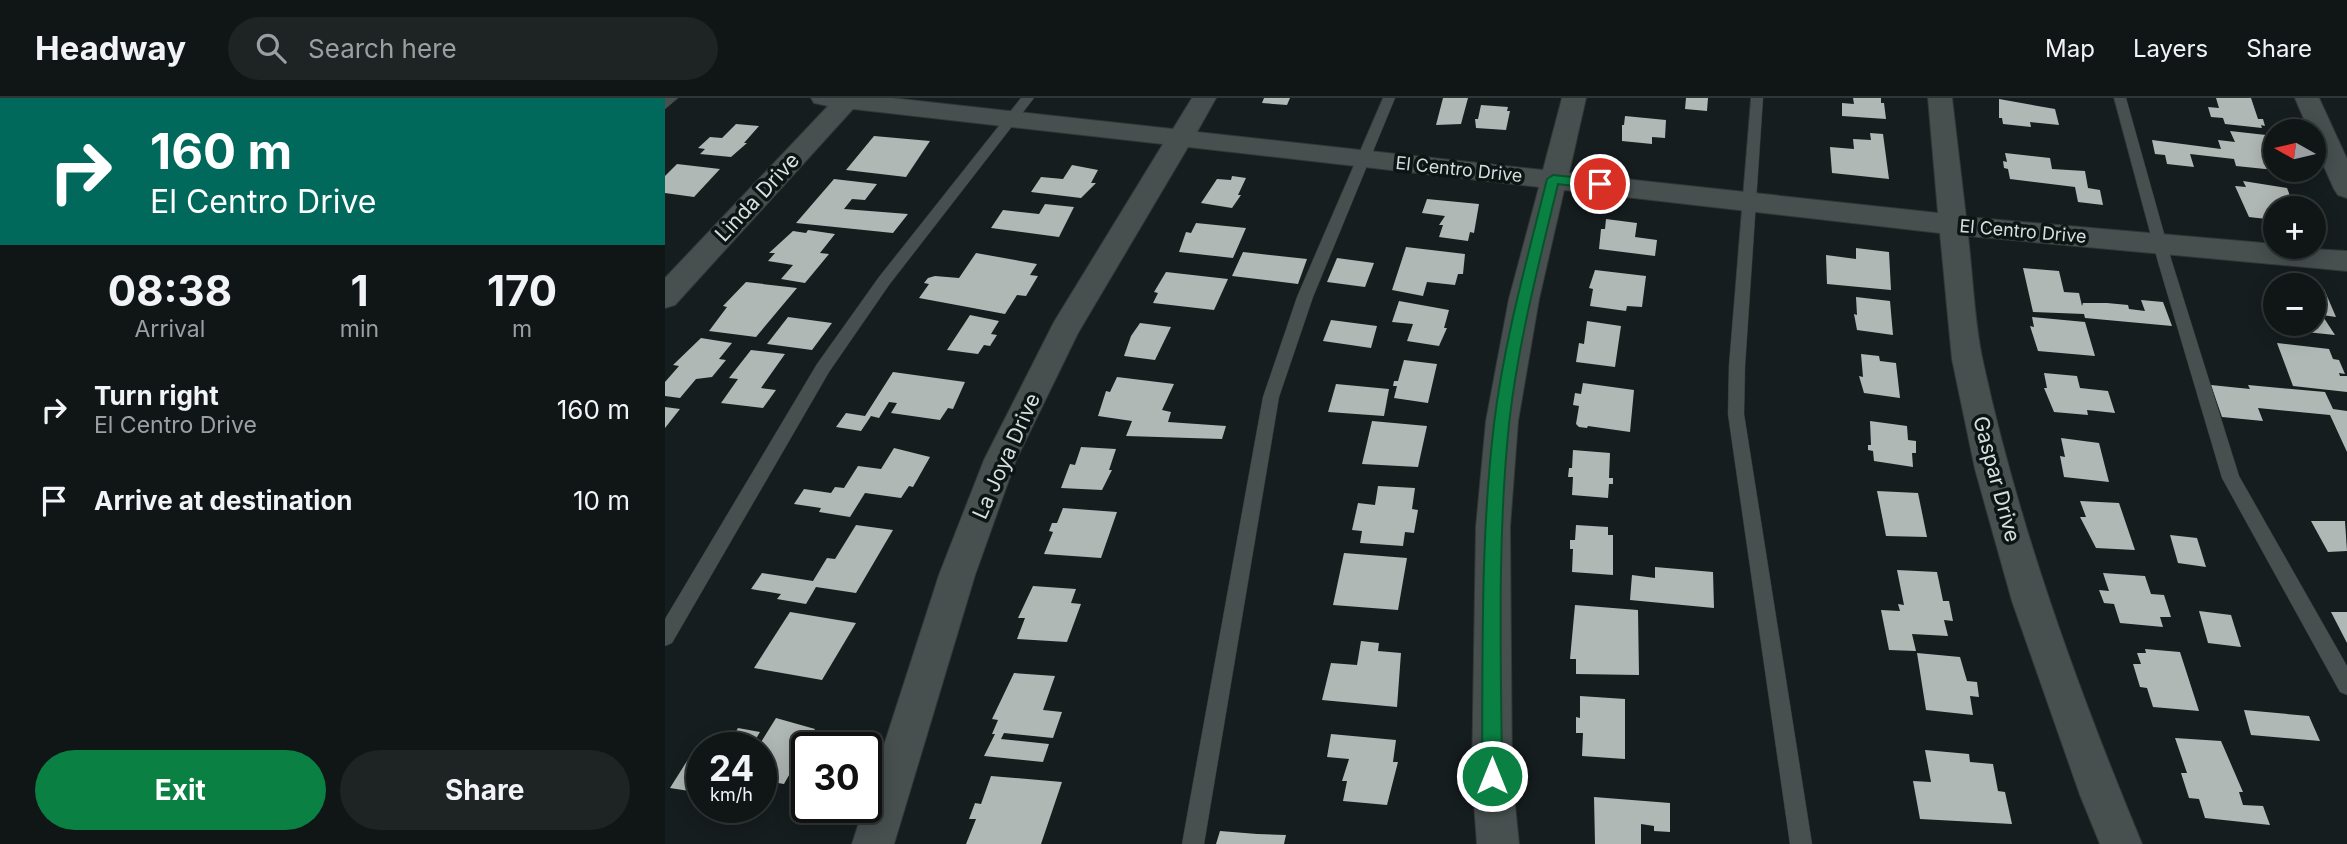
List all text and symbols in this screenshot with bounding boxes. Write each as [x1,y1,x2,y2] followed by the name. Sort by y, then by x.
[228,17,718,80] search box
[35,28,186,68] text: Headway
[252,29,290,67] icon: search
[308,33,457,64] text: Search here
[2045,34,2095,63] text: Map
[2133,34,2208,63] text: Layers
[2246,34,2312,63] text: Share
[2263,119,2326,182] north arrow
[2263,119,2326,336] map controls
[150,122,292,181] text: 160 m
[35,126,126,217] icon: right
[710,148,804,246] street label: Linda Drive
[1395,152,1523,186] street label: El Centro Drive
[1570,154,1630,214] pin
[1581,165,1619,203] icon: arrive
[150,182,377,221] text: El Centro Drive
[2263,196,2326,259] button: +
[1959,215,2087,247] street label: El Centro Drive
[108,265,232,316] text: 08:38
[350,265,369,316] text: 1
[487,265,557,316] text: 170
[2263,273,2326,336] button: −
[135,315,205,343] text: Arrival
[340,315,379,343] text: min
[512,315,532,343] text: m
[94,380,219,411] text: Turn right
[967,389,1045,523] street label: La Joya Drive
[35,391,73,429] icon: right
[557,394,630,425] text: 160 m
[94,411,257,439] text: El Centro Drive
[1968,413,2026,545] street label: Gaspar Drive
[35,482,73,520] icon: arrive
[94,485,353,516] text: Arrive at destination
[573,485,630,516] text: 10 m
[791,732,882,823] speed limit sign: 30
[1455,739,1529,813] position arrow
[709,747,754,789] text: 24
[35,750,326,830] button: Exit
[340,750,630,830] button: Share
[710,784,753,805] text: km/h

